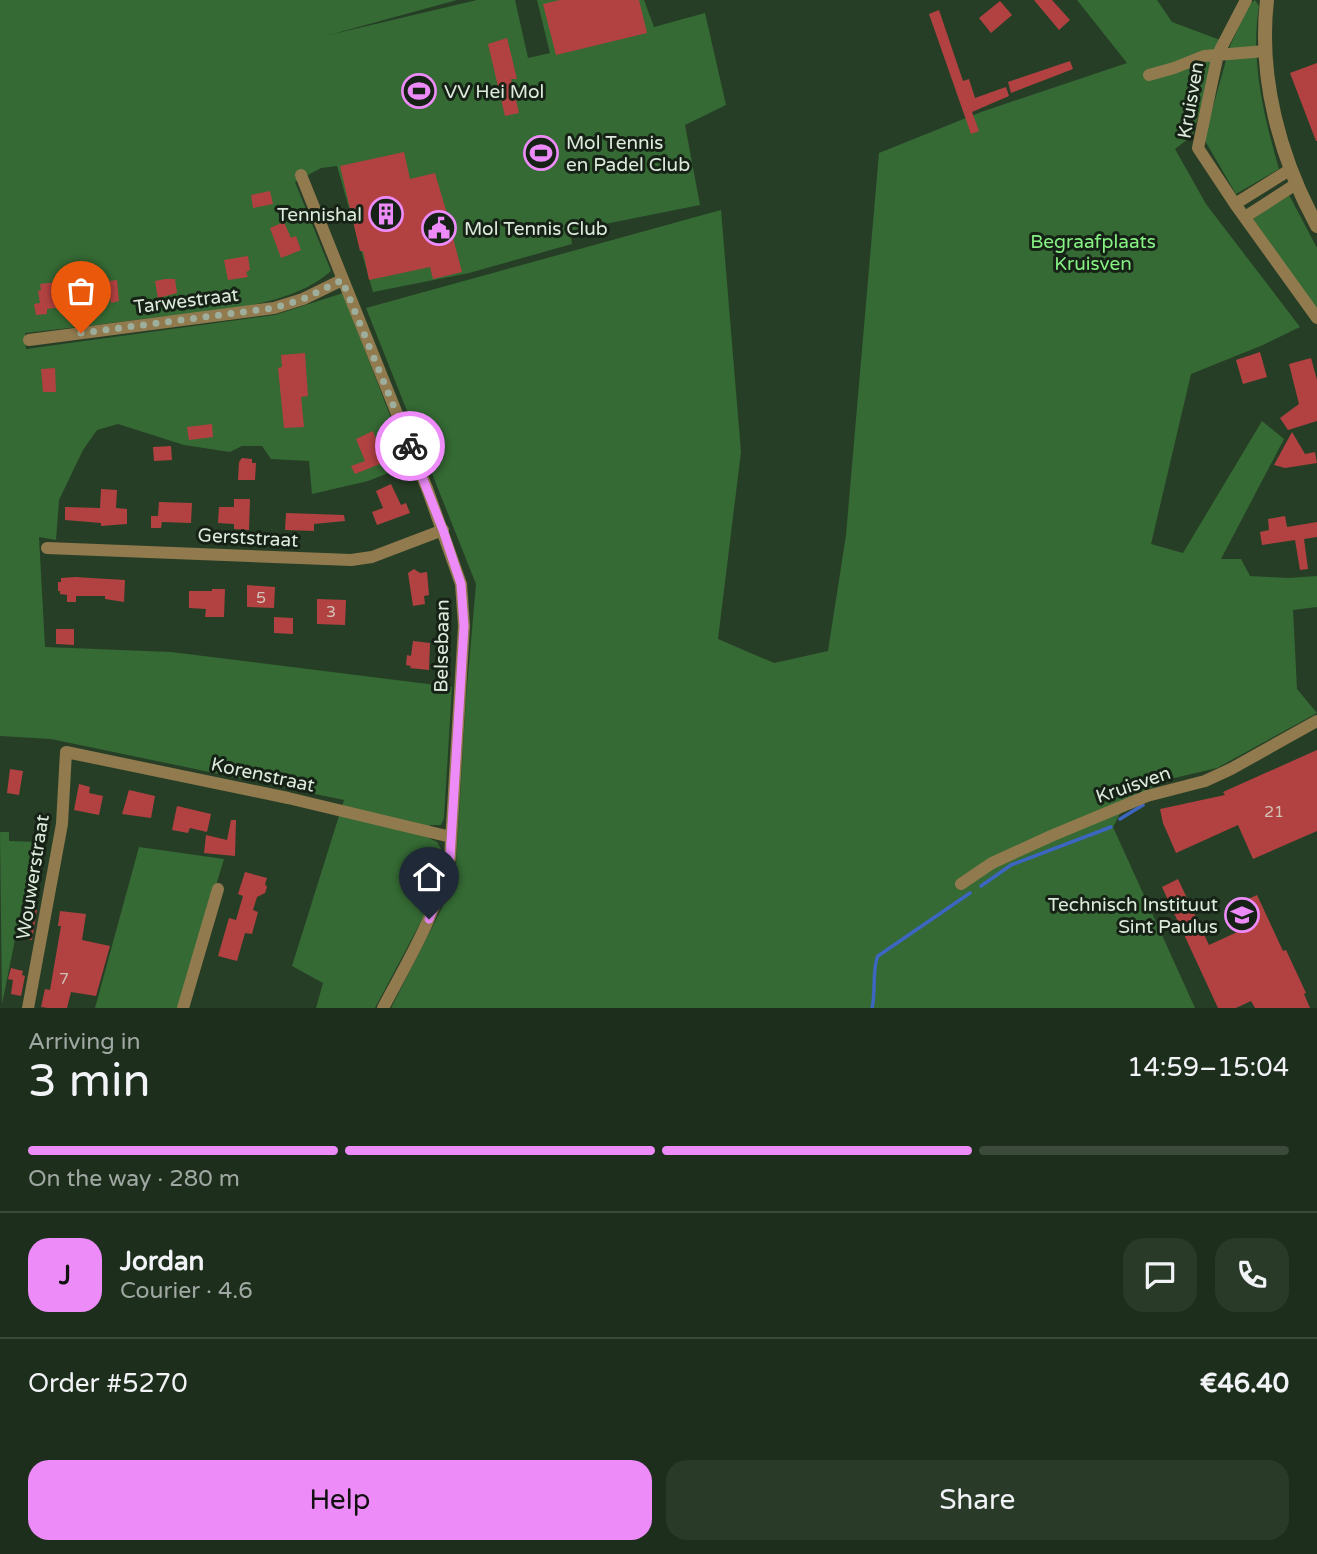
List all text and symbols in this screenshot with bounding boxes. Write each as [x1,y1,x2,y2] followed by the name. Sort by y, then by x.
[1173,60,1209,140] street label: Kruisven
[400,72,438,110] sports icon: VV Hei Mol
[444,81,544,103] place label: VV Hei Mol
[566,132,690,176] place label: Mol Tennis en Padel Club
[522,134,560,172] sports icon: Mol Tennis en Padel Club
[367,195,405,233] building icon: Tennishal
[277,204,362,226] place label: Tennishal
[420,209,458,247] public building icon: Mol Tennis Club
[464,218,608,240] place label: Mol Tennis Club
[1030,231,1156,275] park label: Begraafplaats Kruisven
[51,261,111,333] pin
[62,272,100,310] icon: bag
[132,284,240,318] street label: Tarwestraat
[375,411,445,481] courier
[391,427,429,465] icon: bike
[197,524,299,552] street label: Gerststraat
[256,588,266,608] house number: 5
[430,599,454,693] street label: Belsebaan
[326,602,336,622] house number: 3
[209,753,317,797] street label: Korenstraat
[1093,762,1174,808] street label: Kruisven
[1264,802,1284,822] house number: 21
[12,813,54,941] street label: Wouwerstraat
[399,847,459,919] pin
[410,858,448,896] icon: home
[1048,894,1218,938] place label: Technisch Instituut Sint Paulus
[1223,896,1261,934] school or university icon: Technisch Instituut Sint Paulus
[59,969,69,989] house number: 7
[28,1028,141,1056] text: Arriving in
[1127,1052,1289,1083] text: 14:59–15:04
[28,1054,151,1109] text: 3 min
[28,1165,240,1193] text: On the way · 280 m
[1123,1238,1197,1312] button: chat
[1215,1238,1289,1312] button: phone
[120,1246,204,1277] text: Jordan
[59,1260,71,1291] text: J
[120,1277,253,1305] text: Courier · 4.6
[28,1368,188,1399] text: Order #5270
[1200,1368,1289,1399] text: €46.40
[28,1460,652,1540] button: Help
[666,1460,1289,1540] button: Share

